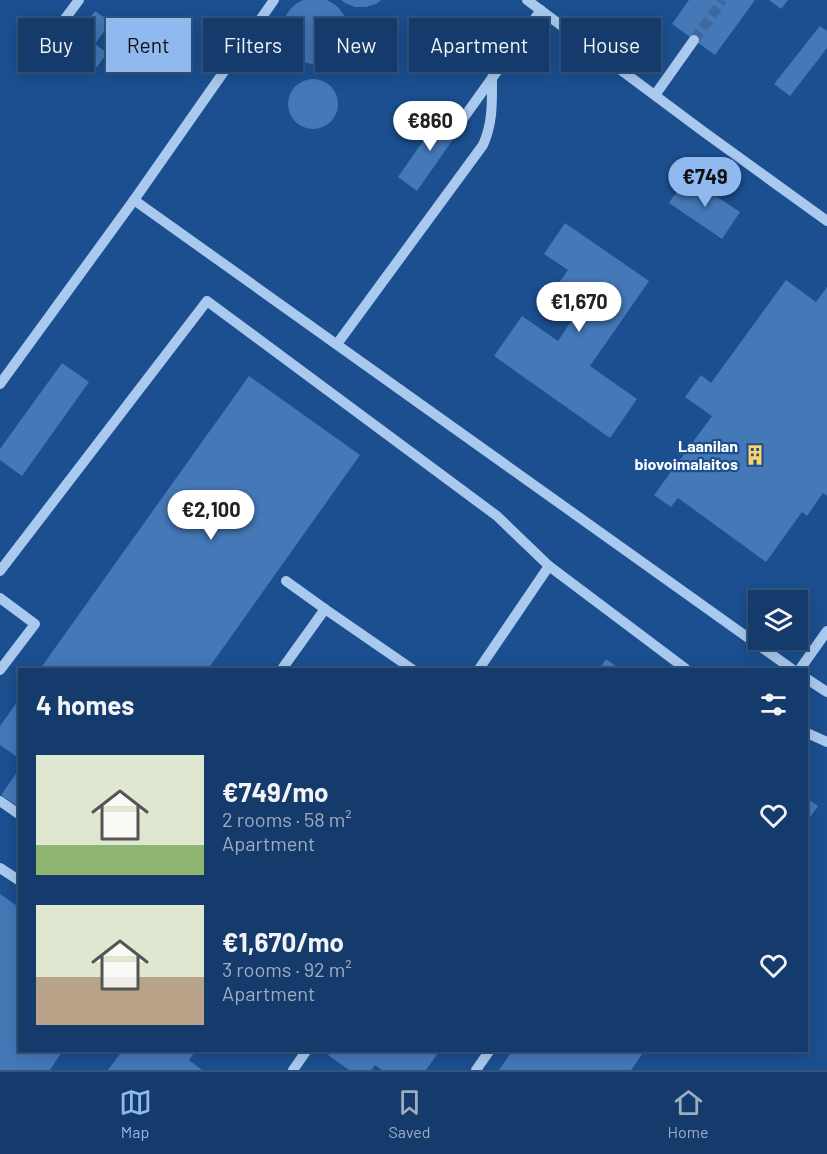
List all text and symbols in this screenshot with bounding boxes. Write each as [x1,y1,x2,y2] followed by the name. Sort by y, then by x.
[18,18,94,72] chip: Buy
[106,18,191,72] chip: Rent
[203,18,303,72] chip: Filters
[315,18,397,72] chip: New
[409,18,549,72] chip: Apartment
[561,18,661,72] chip: House
[394,101,466,152] pin: €860
[407,108,453,132] text: €860
[669,157,741,208] pin: €749
[682,164,728,188] text: €749
[530,282,628,333] pin: €1,670
[550,289,608,313] text: €1,670
[634,436,738,473] place label: Laanilan biovoimalaitos
[743,443,767,467] building icon: Laanilan biovoimalaitos
[162,490,260,541] pin: €2,100
[181,497,241,521] text: €2,100
[748,590,808,650] map controls
[748,590,808,650] button: layers
[757,688,790,721] icon: filters
[36,689,134,720] text: 4 homes
[222,776,329,807] text: €749/mo
[84,779,156,851] icon: home
[757,799,790,832] icon: heart
[222,807,352,831] text: 2 rooms · 58 m²
[222,831,315,855] text: Apartment
[222,926,344,957] text: €1,670/mo
[84,929,156,1001] icon: home
[757,949,790,982] icon: heart
[222,957,352,981] text: 3 rooms · 92 m²
[222,981,315,1005] text: Apartment
[119,1086,152,1141] tab: Map
[389,1086,431,1141] tab: Saved
[668,1086,708,1141] tab: Home

